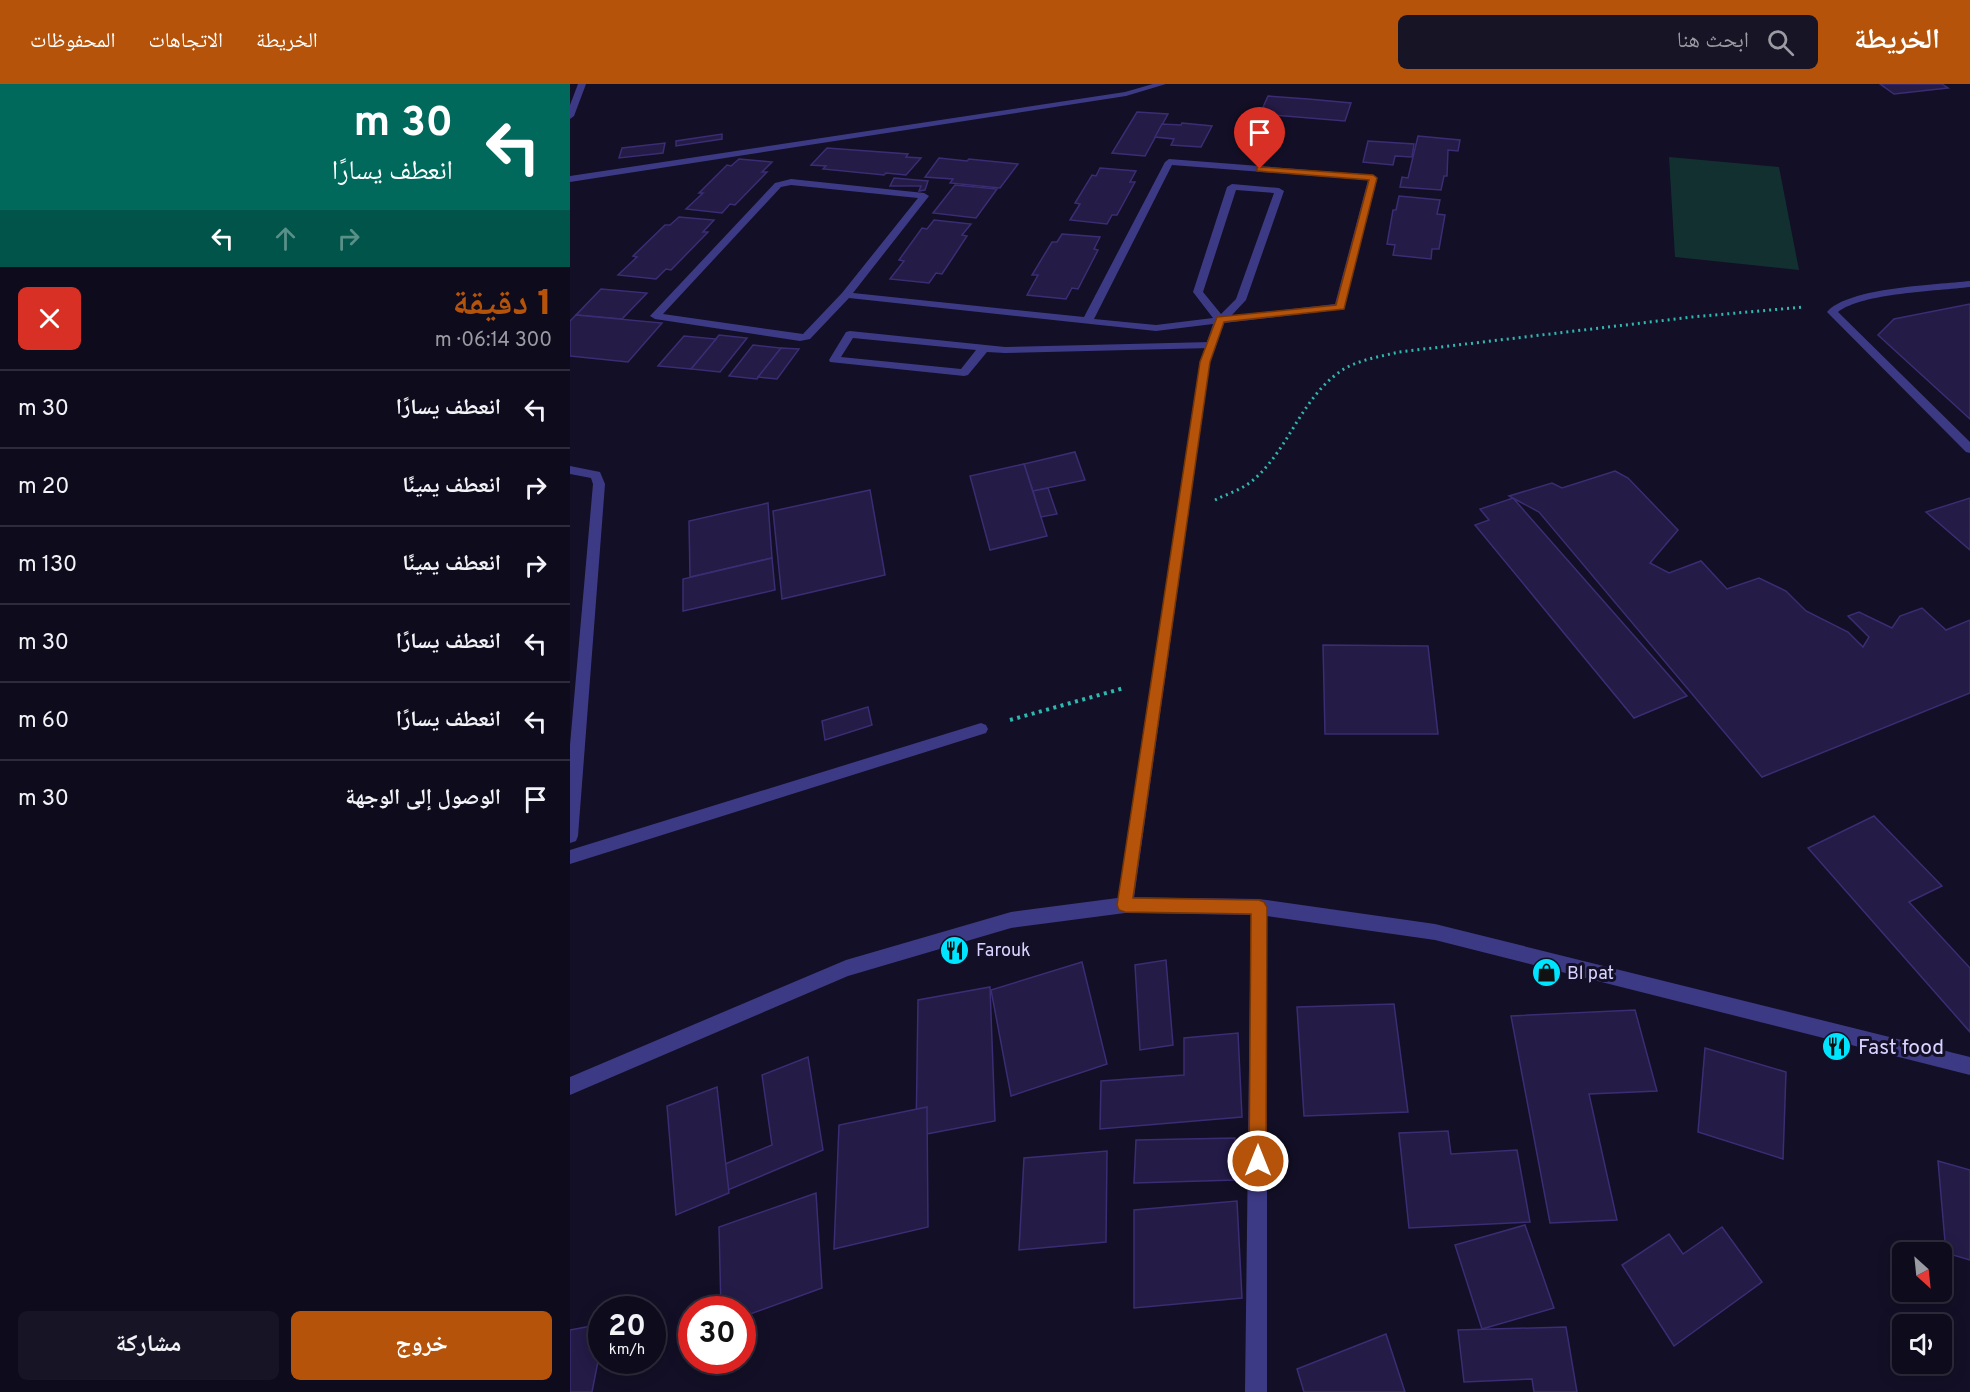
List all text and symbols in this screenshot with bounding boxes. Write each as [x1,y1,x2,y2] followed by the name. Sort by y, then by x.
[1398,15,1818,69] search box
[1854,23,1940,59] text: الخريطة
[1764,26,1797,59] icon: search
[30,28,115,55] text: المحفوظات
[148,28,223,55] text: الاتجاهات
[256,28,318,55] text: الخريطة
[1677,28,1749,55] text: ابحث هنا
[354,98,453,151] text: 30 m
[1234,107,1285,169] pin
[474,108,552,186] icon: left
[1243,116,1276,149] icon: arrive
[332,155,453,189] text: انعطف يسارًا
[206,222,239,255] icon: left
[269,222,302,255] icon: ahead
[332,222,365,255] icon: right
[452,282,552,328] text: 1 دقيقة
[18,287,81,350] button: close
[435,328,552,354] text: 300 m · 06:14
[519,393,552,426] icon: left
[396,395,501,422] text: انعطف يسارًا
[18,396,69,423] text: 30 m
[519,471,552,504] icon: right
[402,473,501,500] text: انعطف يمينًا
[18,474,69,501] text: 20 m
[519,549,552,582] icon: right
[402,551,501,578] text: انعطف يمينًا
[18,552,77,579] text: 130 m
[519,627,552,660] icon: left
[396,629,501,656] text: انعطف يسارًا
[18,630,69,657] text: 30 m
[519,705,552,738] icon: left
[396,707,501,734] text: انعطف يسارًا
[18,708,69,735] text: 60 m
[519,783,552,816] icon: arrive
[345,785,501,812] text: الوصول إلى الوجهة
[18,786,69,813] text: 30 m
[939,934,971,966] restaurant icon: Farouk
[976,940,1031,963] place label: Farouk
[1530,957,1562,989] shop icon: Bl pat
[1567,963,1614,986] place label: Bl pat
[1821,1031,1853,1063] restaurant icon: Fast food
[1858,1035,1944,1062] place label: Fast food
[1226,1129,1290,1193] position arrow
[1892,1242,1952,1302] north arrow
[1892,1242,1952,1374] map controls
[678,1296,756,1374] speed limit sign: 30
[608,1309,646,1346] text: 20
[18,1311,279,1380] button: مشاركة
[291,1311,552,1380] button: خروج
[1892,1314,1952,1374] button: sound
[609,1341,645,1360] text: km/h

